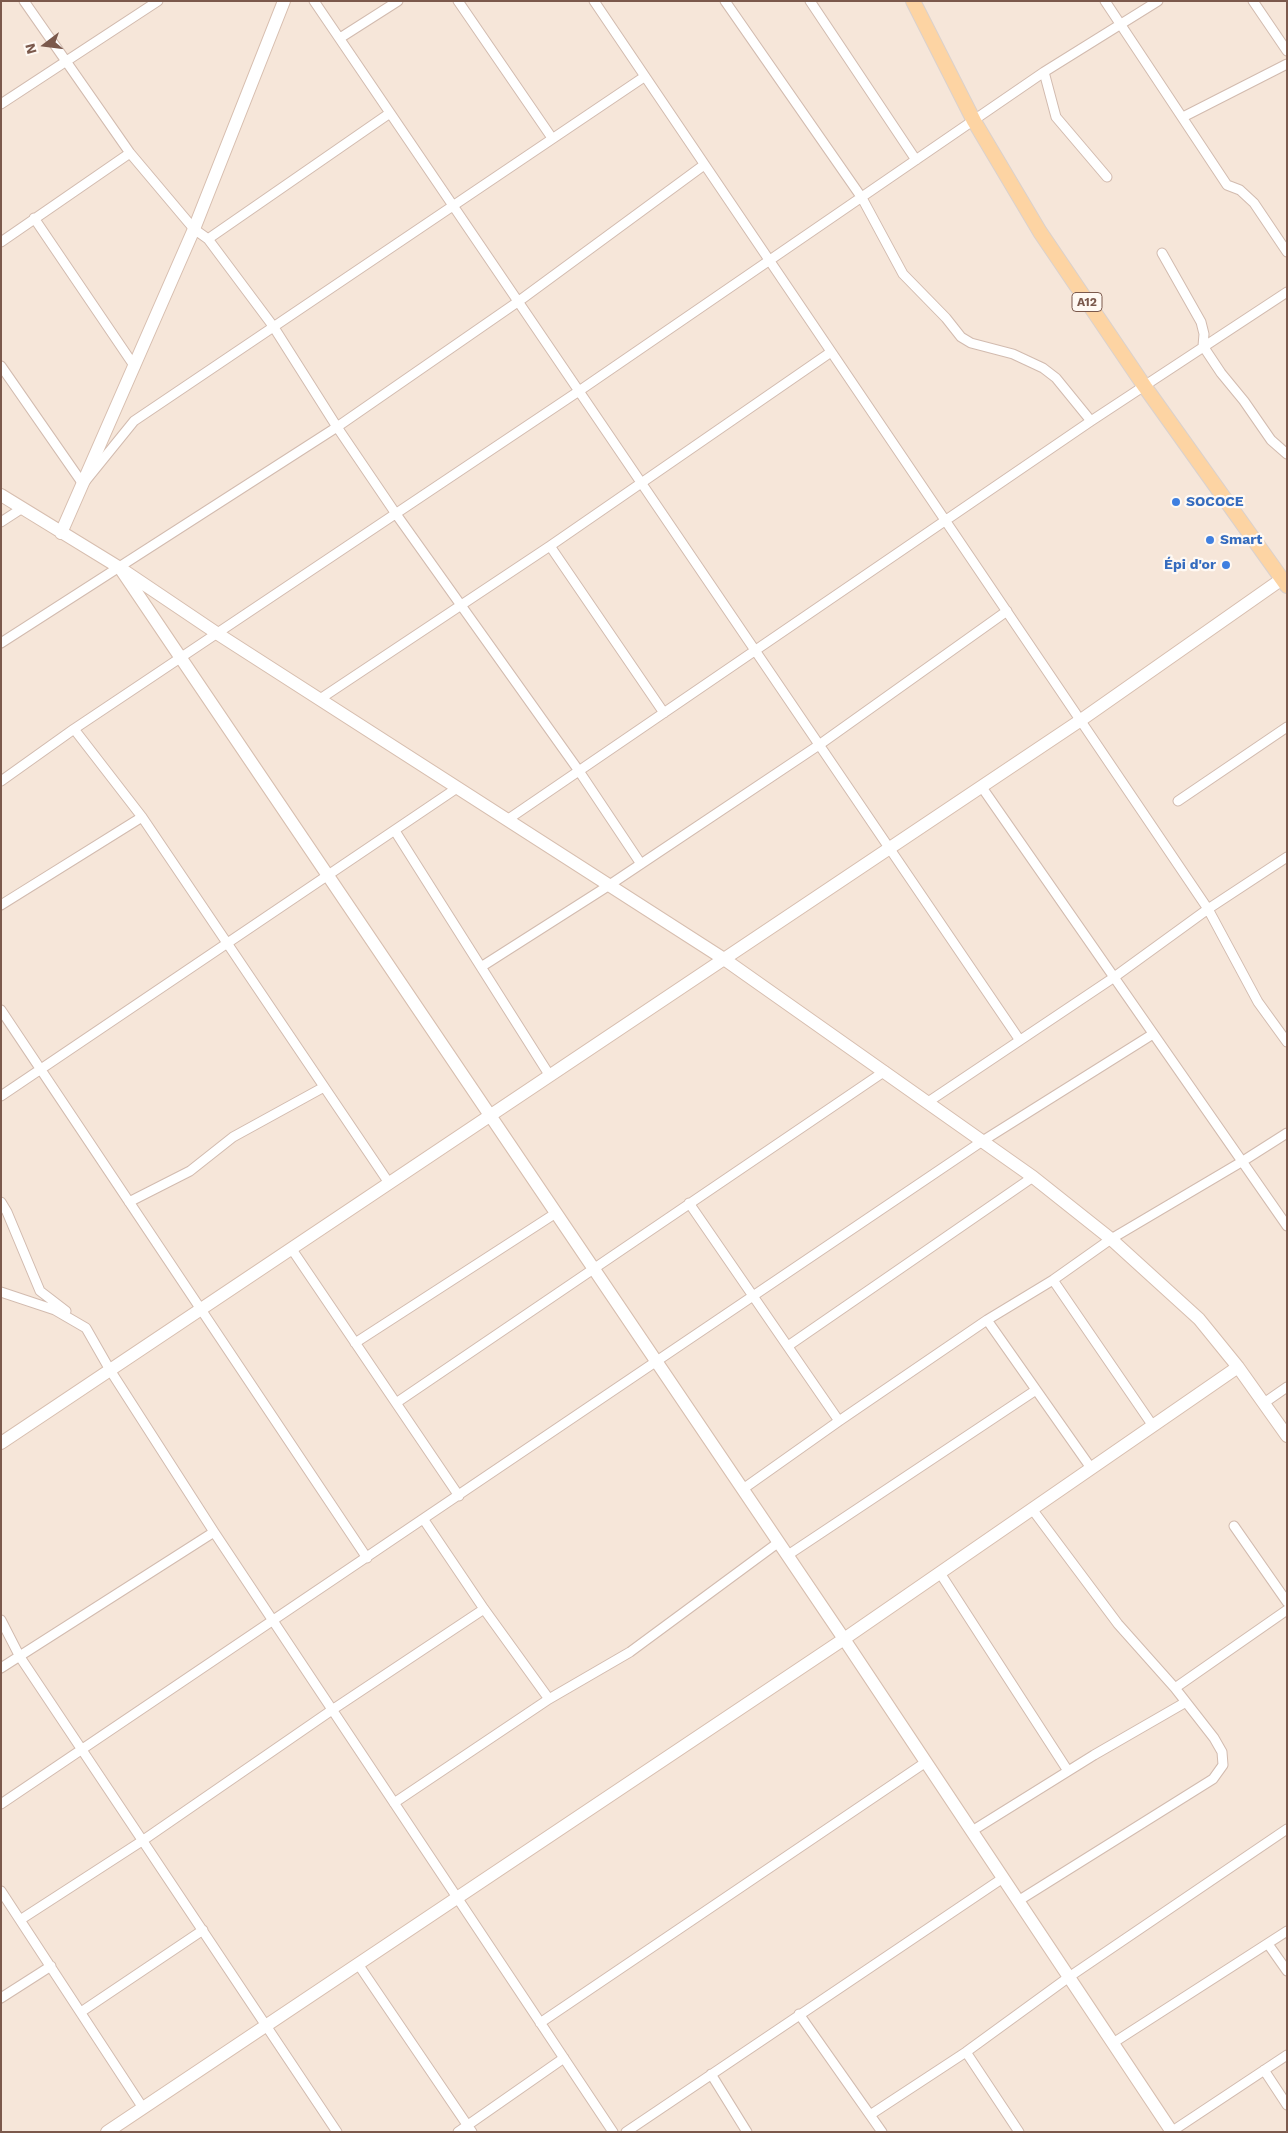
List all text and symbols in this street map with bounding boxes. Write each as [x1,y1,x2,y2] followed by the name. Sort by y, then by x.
[20,20,70,70] north arrow
[21,42,40,56] text: N
[1072,292,1102,312] road number: A12
[1186,494,1244,510] place label: SOCOCE
[1170,496,1182,508] marker: SOCOCE
[1220,532,1262,548] place label: Smart
[1204,534,1216,546] marker: Smart
[1164,557,1216,573] place label: Épi d'or
[1220,559,1232,571] marker: Épi d'or

